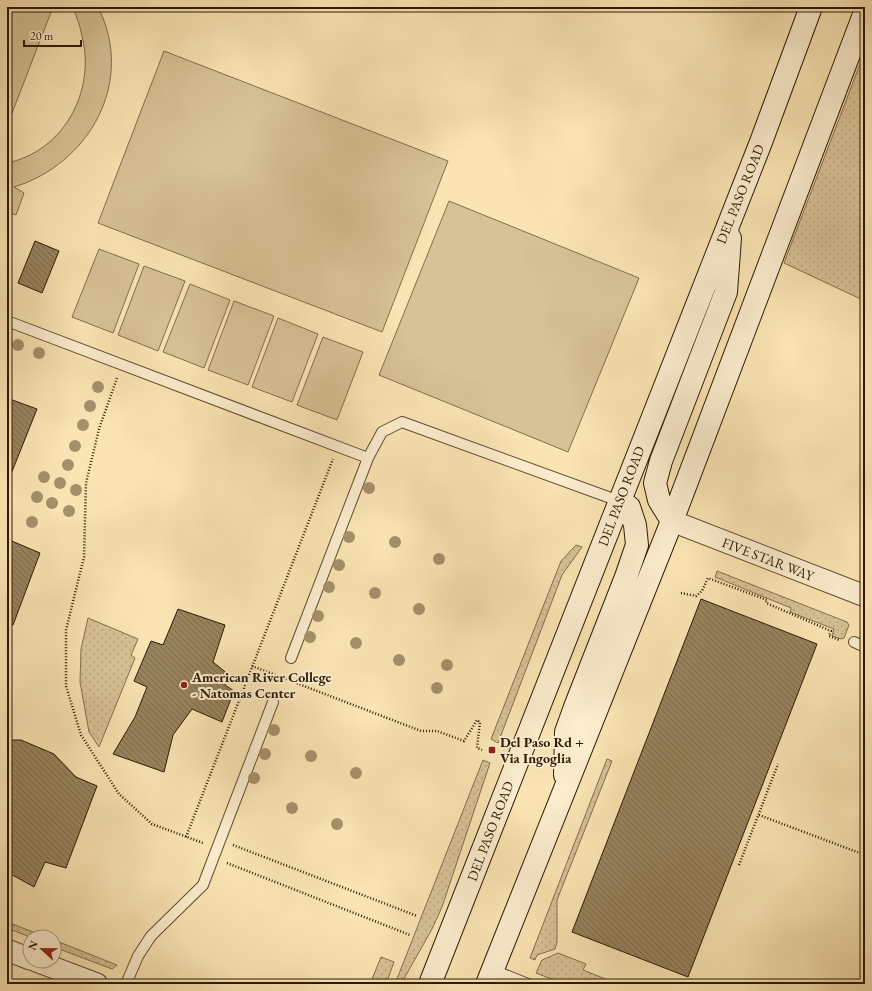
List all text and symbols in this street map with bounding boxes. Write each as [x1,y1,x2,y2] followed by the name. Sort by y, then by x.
[24,22,81,48] scale bar
[30,28,54,44] text: 20 m
[712,141,768,247] street label: DEL PASO ROAD
[594,443,649,549] street label: DEL PASO ROAD
[720,533,817,585] street label: FIVE STAR WAY
[191,668,332,702] place label: American River College - Natomas Center
[179,680,189,690] marker: American River College - Natomas Center
[500,733,584,767] place label: Del Paso Rd + Via Ingoglia
[487,745,497,755] marker: Del Paso Rd + Via Ingoglia
[463,778,518,884] street label: DEL PASO ROAD
[22,929,62,969] north arrow
[25,938,41,952] text: N

